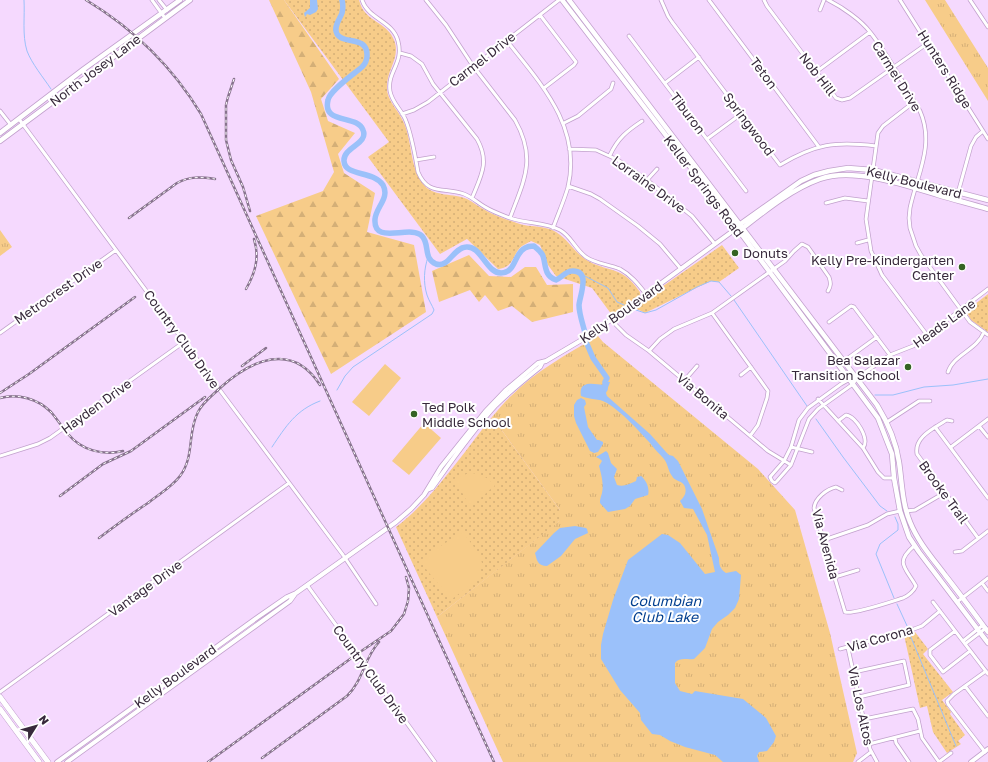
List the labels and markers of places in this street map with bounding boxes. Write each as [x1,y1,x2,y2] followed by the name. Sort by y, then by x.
[743,245,788,261] place label: Donuts
[730,248,740,258] marker: Donuts
[811,252,954,283] place label: Kelly Pre-Kindergarten Center
[957,262,967,272] marker: Kelly Pre-Kindergarten Center
[792,352,900,383] place label: Bea Salazar Transition School
[903,362,913,372] marker: Bea Salazar Transition School
[422,399,511,430] place label: Ted Polk Middle School
[409,409,419,419] marker: Ted Polk Middle School

